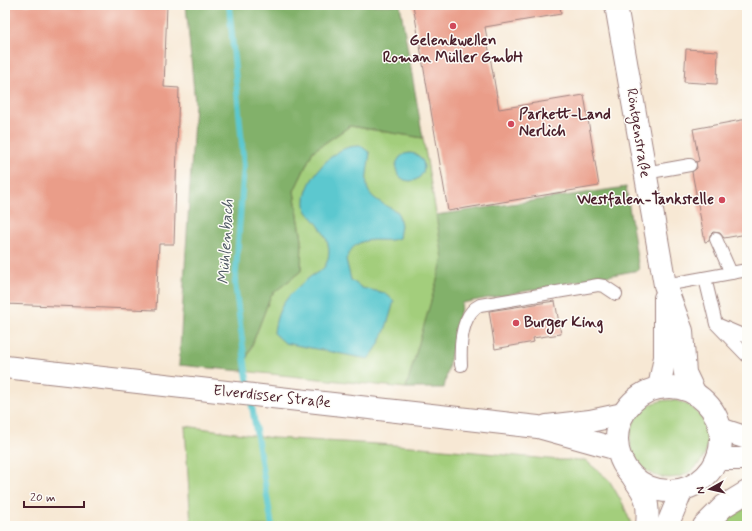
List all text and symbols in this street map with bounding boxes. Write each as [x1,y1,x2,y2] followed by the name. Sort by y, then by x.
[448,21,458,31] marker: Gelenkwellen Roman Müller GmbH
[383,31,523,68] place label: Gelenkwellen Roman Müller GmbH
[620,87,655,179] street label: Röntgenstraße
[519,105,611,142] place label: Parkett-Land Nerlich
[506,119,516,129] marker: Parkett-Land Nerlich
[576,190,714,210] place label: Westfalen-Tankstelle
[717,195,727,205] marker: Westfalen-Tankstelle
[213,199,239,285] water label: Mühlenbach
[524,313,604,335] place label: Burger King
[511,318,521,328] marker: Burger King
[212,381,332,413] street label: Elverdisser Straße
[690,469,730,509] north arrow
[24,483,84,509] scale bar
[694,486,709,495] text: N
[30,490,56,506] text: 20 m

